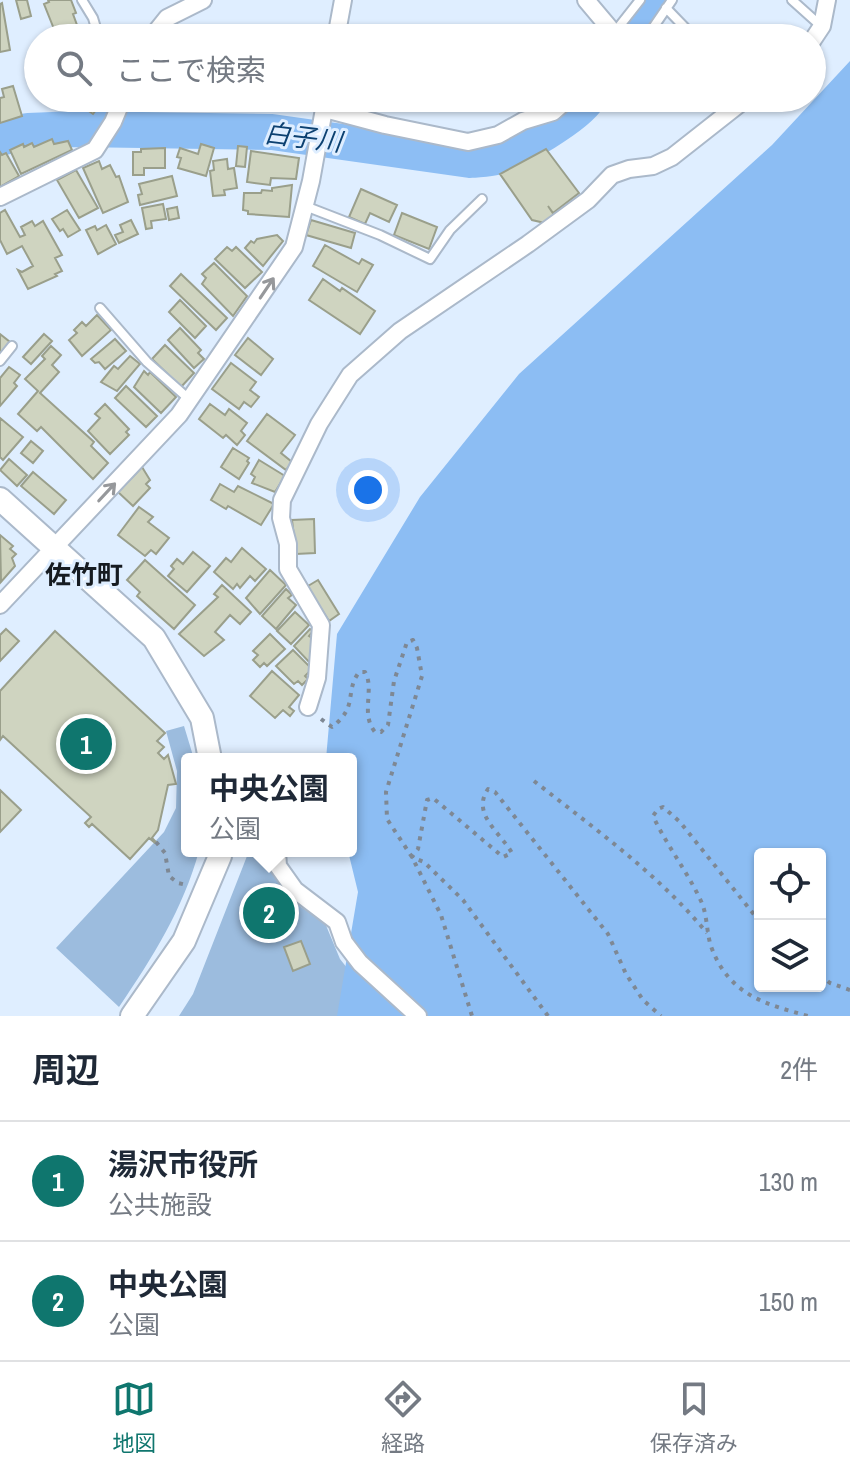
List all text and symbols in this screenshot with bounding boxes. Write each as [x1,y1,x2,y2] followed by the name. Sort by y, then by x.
[24,24,826,112] search box
[52,46,96,90] icon: search
[116,50,266,90] text: ここで検索
[262,115,347,159] water label: 白子川
[259,277,275,300] one-way arrow
[348,470,388,510] your location
[98,482,117,502] one-way arrow
[45,557,123,592] district label: 佐竹町
[60,714,112,774] pin: 1
[181,753,357,857] popup
[209,768,329,808] text: 中央公園
[209,811,261,846] text: 公園
[754,848,826,992] map controls
[754,848,826,920] button: locate
[243,883,295,943] pin: 2
[754,920,826,992] button: layers
[32,1047,100,1093] text: 周辺
[780,1052,818,1087] text: 2件
[108,1144,258,1184] text: 湯沢市役所
[52,1164,64,1199] text: 1
[759,1164,818,1199] text: 130 m
[108,1187,212,1222] text: 公共施設
[108,1264,228,1304] text: 中央公園
[52,1284,64,1319] text: 2
[759,1284,818,1319] text: 150 m
[108,1307,160,1342] text: 公園
[112,1377,156,1458] tab: 地図
[381,1377,425,1458] tab: 経路
[650,1377,738,1458] tab: 保存済み

